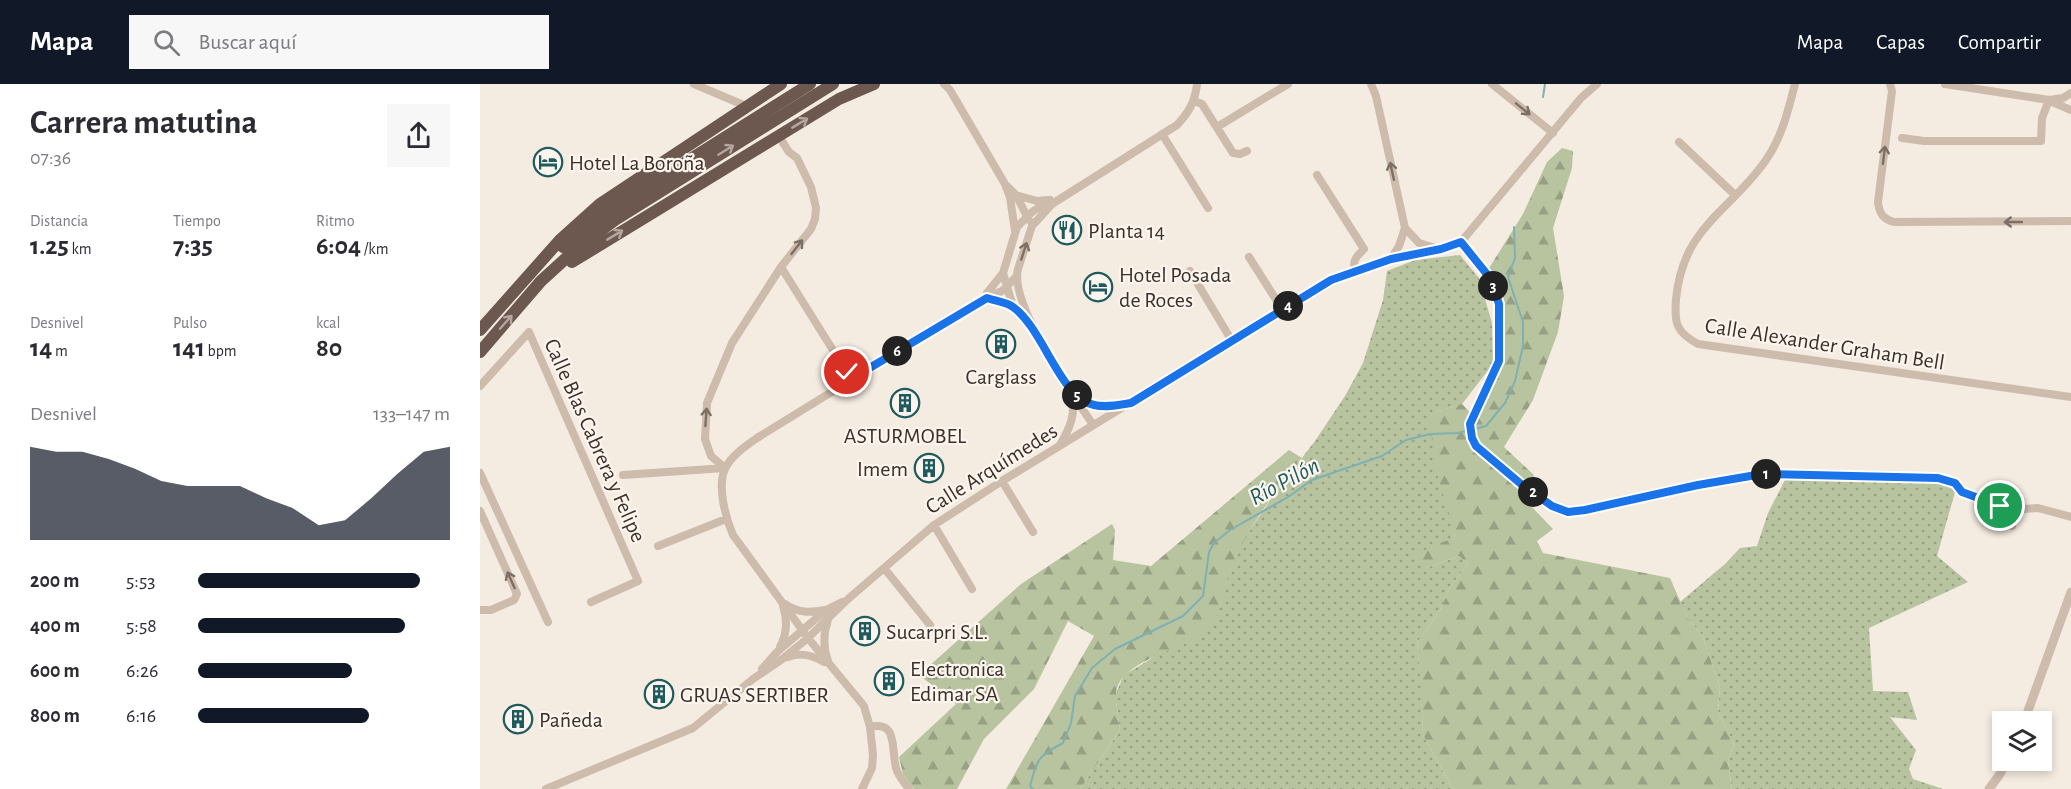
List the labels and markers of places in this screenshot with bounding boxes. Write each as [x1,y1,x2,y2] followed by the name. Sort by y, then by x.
[532,146,564,178] hotel icon: Hotel La Boroña
[569,152,705,174] place label: Hotel La Boroña
[1051,214,1083,246] restaurant icon: Planta 14
[1088,220,1165,242] place label: Planta 14
[1119,264,1232,311] place label: Hotel Posada de Roces
[1082,271,1114,303] hotel icon: Hotel Posada de Roces
[1478,271,1508,301] pin: 3
[1273,291,1303,321] pin: 4
[985,328,1017,360] building icon: Carglass
[882,336,912,366] pin: 6
[821,346,872,397] pin
[965,366,1037,388] place label: Carglass
[1062,380,1092,410] pin: 5
[889,387,921,419] building icon: ASTURMOBEL
[844,425,967,447] place label: ASTURMOBEL
[913,452,945,484] building icon: Imem
[857,458,908,480] place label: Imem
[1751,459,1781,489] pin: 1
[1518,477,1548,507] pin: 2
[1974,480,2025,531] pin
[849,615,881,647] building icon: Sucarpri S.L.
[886,621,988,643] place label: Sucarpri S.L.
[910,658,1004,705] place label: Electronica Edimar SA
[873,665,905,697] building icon: Electronica Edimar SA
[643,678,675,710] building icon: GRUAS SERTIBER
[680,684,829,706] place label: GRUAS SERTIBER
[502,703,534,735] building icon: Pañeda
[539,709,603,731] place label: Pañeda

